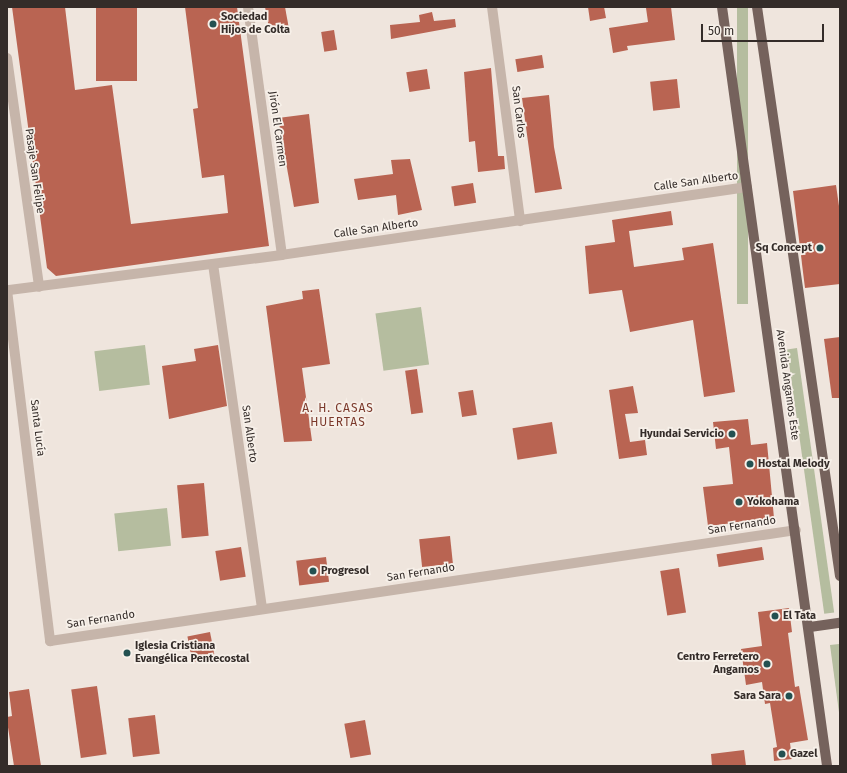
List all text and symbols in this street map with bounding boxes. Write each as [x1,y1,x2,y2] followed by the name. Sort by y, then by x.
[221,11,290,37] place label: Sociedad Hijos de Colta
[703,16,826,42] scale bar
[208,19,218,29] marker: Sociedad Hijos de Colta
[708,24,734,38] text: 50 m
[508,85,528,139] street label: San Carlos
[265,90,289,168] street label: Jirón El Carmen
[21,128,47,214] street label: Pasaje San Felipe
[653,170,739,194] street label: Calle San Alberto
[333,217,419,241] street label: Calle San Alberto
[756,241,812,255] place label: Sq Concept
[815,243,825,253] marker: Sq Concept
[773,329,801,441] street label: Avenida Angamos Este
[27,399,47,457] street label: Santa Lucía
[302,402,374,430] district label: A. H. CASAS HUERTAS
[238,404,260,464] street label: San Alberto
[640,427,724,441] place label: Hyundai Servicio
[727,429,737,439] marker: Hyundai Servicio
[758,457,830,471] place label: Hostal Melody
[745,459,755,469] marker: Hostal Melody
[747,495,799,509] place label: Yokohama
[734,497,744,507] marker: Yokohama
[707,514,777,538] street label: San Fernando
[386,561,456,585] street label: San Fernando
[321,564,369,578] place label: Progresol
[308,566,318,576] marker: Progresol
[66,608,136,632] street label: San Fernando
[783,609,816,623] place label: El Tata
[770,611,780,621] marker: El Tata
[135,640,249,666] place label: Iglesia Cristiana Evangélica Pentecostal
[122,648,132,658] marker: Iglesia Cristiana Evangélica Pentecostal
[677,651,759,677] place label: Centro Ferretero Angamos
[762,659,772,669] marker: Centro Ferretero Angamos
[734,689,781,703] place label: Sara Sara
[784,691,794,701] marker: Sara Sara
[790,747,817,761] place label: Gazel
[777,749,787,759] marker: Gazel

